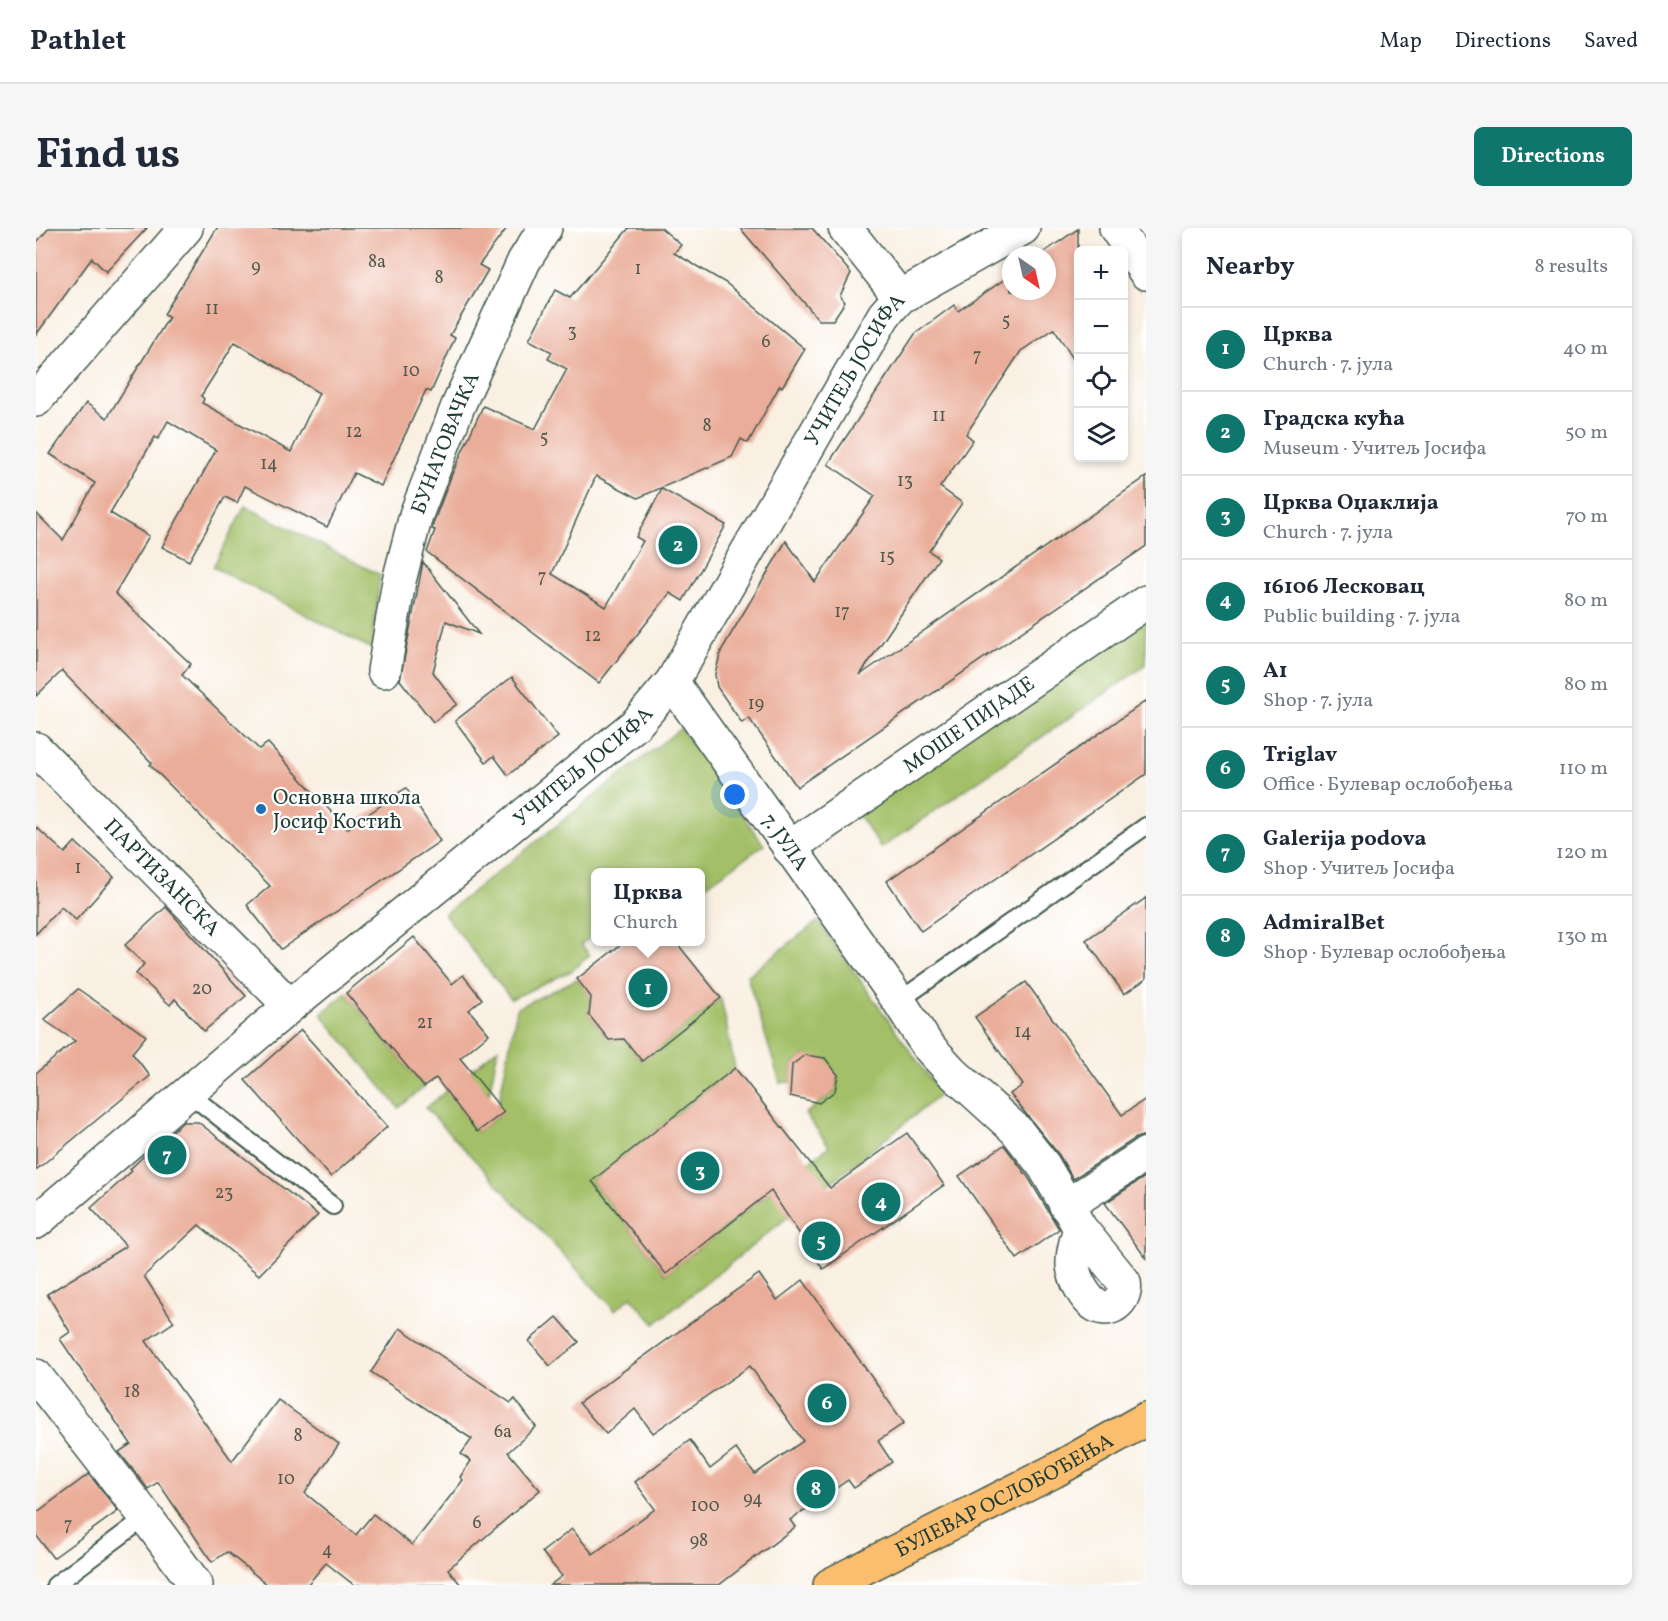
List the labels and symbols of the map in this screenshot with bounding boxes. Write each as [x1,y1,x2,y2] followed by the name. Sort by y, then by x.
[1002,246,1056,300] north arrow
[368,250,386,275] house number: 8a
[251,255,261,280] house number: 9
[635,257,641,282] house number: 1
[434,266,444,291] house number: 8
[798,287,913,452] street label: УЧИТЕЉ ЈОСИФА
[205,297,219,322] house number: 11
[1002,309,1010,334] house number: 5
[567,320,577,345] house number: 3
[761,330,771,355] house number: 6
[973,344,981,369] house number: 7
[402,359,420,384] house number: 10
[405,367,488,519] street label: БУНАТОВАЧКА
[932,404,946,429] house number: 11
[702,414,712,439] house number: 8
[346,420,362,445] house number: 12
[540,426,548,451] house number: 5
[260,452,278,477] house number: 14
[897,469,913,494] house number: 13
[658,522,698,568] pin: 2
[879,545,895,570] house number: 15
[538,565,546,590] house number: 7
[834,600,850,625] house number: 17
[585,624,601,649] house number: 12
[898,670,1041,781] street label: МОШЕ ПИЈАДЕ
[748,692,764,717] house number: 19
[508,701,661,834] street label: УЧИТЕЉ ЈОСИФА
[720,780,749,809] your location
[273,784,421,837] place label: Основна школа Јосиф Костић
[254,802,268,816] marker: Основна школа Јосиф Костић
[754,808,815,877] street label: 7. ЈУЛА
[97,813,226,944] street label: ПАРТИЗАНСКА
[75,856,81,881] house number: 1
[628,966,668,1011] pin: 1
[192,977,212,1002] house number: 20
[417,1011,433,1036] house number: 21
[1014,1020,1032,1045] house number: 14
[148,1132,186,1178] pin: 7
[680,1148,720,1194] pin: 3
[862,1180,900,1224] pin: 4
[215,1181,233,1206] house number: 23
[802,1218,840,1264] pin: 5
[124,1380,140,1405] house number: 18
[808,1380,846,1426] pin: 6
[494,1420,512,1445] house number: 6a
[293,1424,303,1449] house number: 8
[891,1427,1120,1565] street label: БУЛЕВАР ОСЛОБОЂЕЊА
[796,1466,836,1512] pin: 8
[277,1467,295,1492] house number: 10
[743,1487,763,1512] house number: 94
[691,1494,720,1519] house number: 100
[472,1511,482,1536] house number: 6
[64,1513,72,1538] house number: 7
[690,1529,708,1554] house number: 98
[322,1538,332,1563] house number: 4

